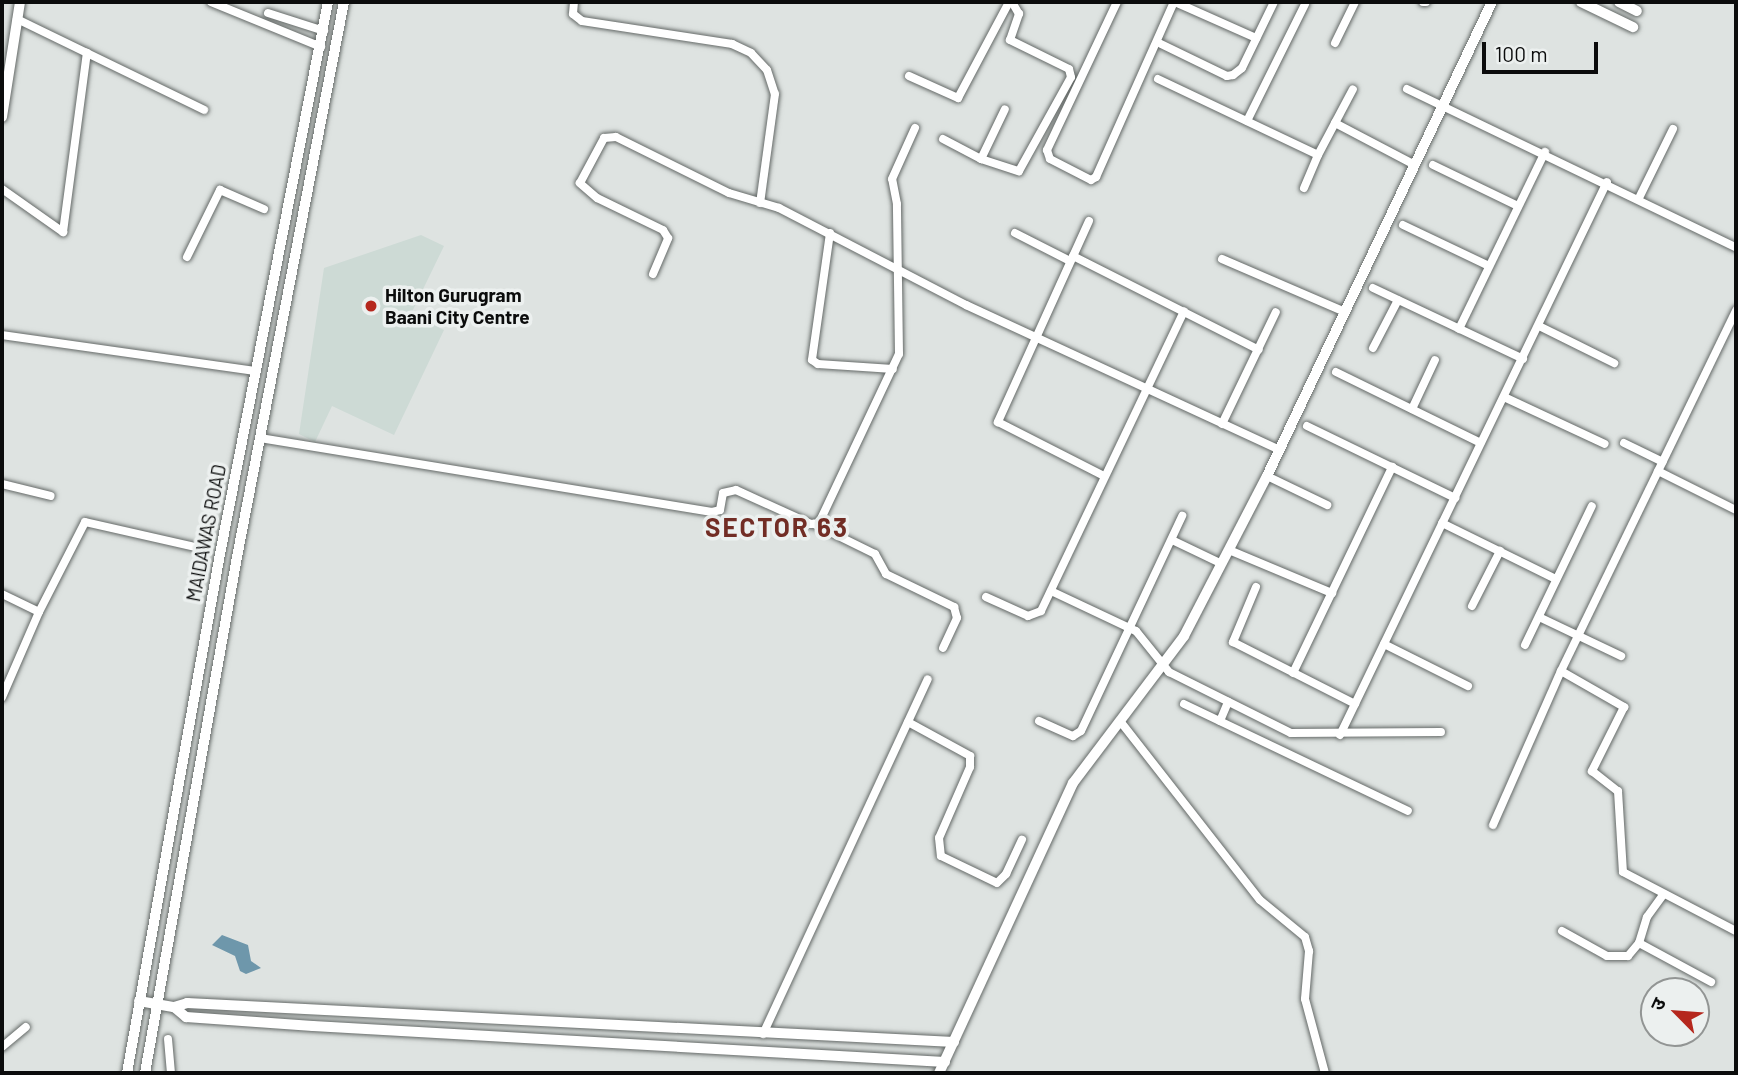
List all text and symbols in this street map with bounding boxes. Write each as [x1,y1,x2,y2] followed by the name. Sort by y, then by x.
[1486,28,1602,72] scale bar
[1495,41,1548,66] text: 100 m
[385,284,530,328] place label: Hilton Gurugram Baani City Centre
[363,298,379,314] marker: Hilton Gurugram Baani City Centre
[182,462,230,604] street label: MAIDAWAS ROAD
[706,511,848,543] district label: SECTOR 63
[1640,977,1710,1047] north arrow
[1645,994,1670,1014] text: उ

